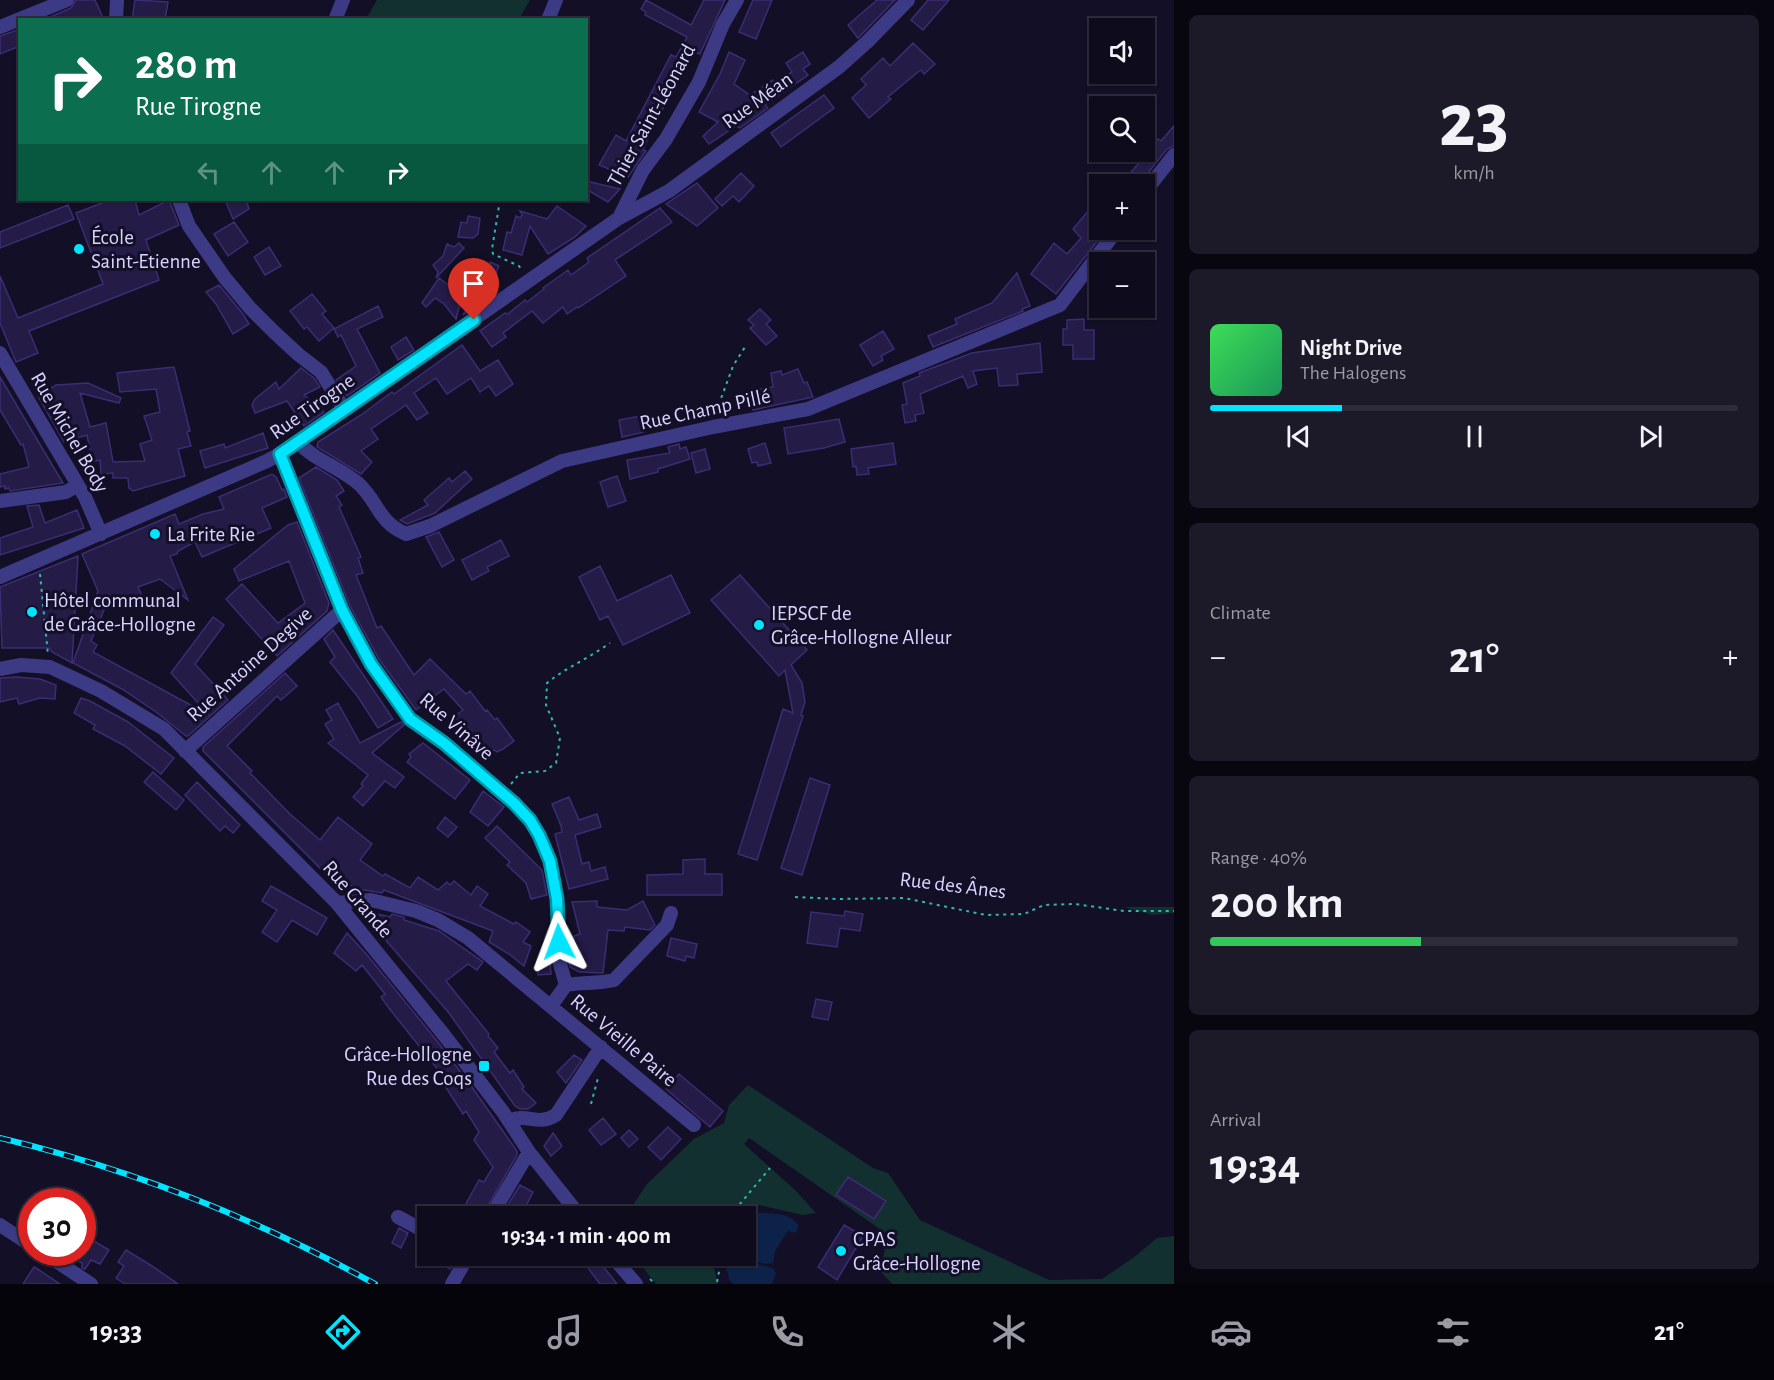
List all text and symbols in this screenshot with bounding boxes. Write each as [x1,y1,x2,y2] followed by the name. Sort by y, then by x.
[1089,18,1155,318] map controls
[1089,18,1155,84] button: sound
[604,40,699,190] street label: Thier Saint-Léonard
[36,42,114,120] icon: right
[135,44,238,86] text: 280 m
[718,68,796,133] street label: Rue Méan
[1439,83,1509,161] text: 23
[135,93,261,120] text: Rue Tirogne
[1089,96,1155,162] button: search
[192,156,225,189] icon: left
[255,156,288,189] icon: ahead
[318,156,351,189] icon: ahead
[381,156,414,189] icon: right
[1453,163,1495,183] text: km/h
[1089,174,1155,240] button: +
[91,225,201,272] place label: École Saint-Etienne
[72,242,86,256] marker: École Saint-Etienne
[1089,252,1155,318] button: −
[448,258,499,320] pin
[457,267,490,300] icon: arrive
[1300,337,1402,359] text: Night Drive
[1300,363,1406,383] text: The Halogens
[27,368,112,496] street label: Rue Michel Body
[266,370,359,443] street label: Rue Tirogne
[638,385,773,434] street label: Rue Champ Pillé
[1282,420,1315,453] icon: previous
[1458,420,1491,453] icon: pause
[1634,420,1667,453] icon: next
[167,524,255,545] place label: La Frite Rie
[148,527,162,541] marker: La Frite Rie
[44,590,196,635] place label: Hôtel communal de Grâce-Hollogne
[183,603,316,726] street label: Rue Antoine Degive
[771,603,952,648] place label: IEPSCF de Grâce-Hollogne Alleur
[1210,603,1271,623] text: Climate
[25,605,39,619] marker: Hôtel communal de Grâce-Hollogne
[752,618,766,632] marker: IEPSCF de Grâce-Hollogne Alleur
[1449,636,1499,681] text: 21°
[1210,641,1226,674] text: −
[1722,641,1738,674] text: +
[416,689,498,764] street label: Rue Vinâve
[1210,848,1307,868] text: Range · 40%
[319,857,397,942] street label: Rue Grande
[899,867,1008,902] street label: Rue des Ânes
[1210,881,1343,926] text: 200 km
[527,910,591,974] position arrow
[566,990,681,1091] street label: Rue Vieille Paire
[344,1044,472,1089] place label: Grâce-Hollogne Rue des Coqs
[477,1059,491,1073] marker: Grâce-Hollogne Rue des Coqs
[1210,1110,1261,1130] text: Arrival
[1210,1143,1300,1188] text: 19:34
[18,1188,96,1266] speed limit sign: 30
[502,1225,671,1247] text: 19:34 · 1 min · 400 m
[853,1229,981,1274] place label: CPAS Grâce-Hollogne
[834,1244,848,1258] marker: CPAS Grâce-Hollogne
[322,1311,364,1353] icon: directions
[544,1311,586,1353] icon: music
[766,1311,808,1353] icon: phone
[988,1311,1030,1353] icon: climate
[1210,1311,1252,1353] icon: car
[1432,1311,1474,1353] icon: filters
[90,1318,142,1345] text: 19:33
[1654,1318,1684,1345] text: 21°

